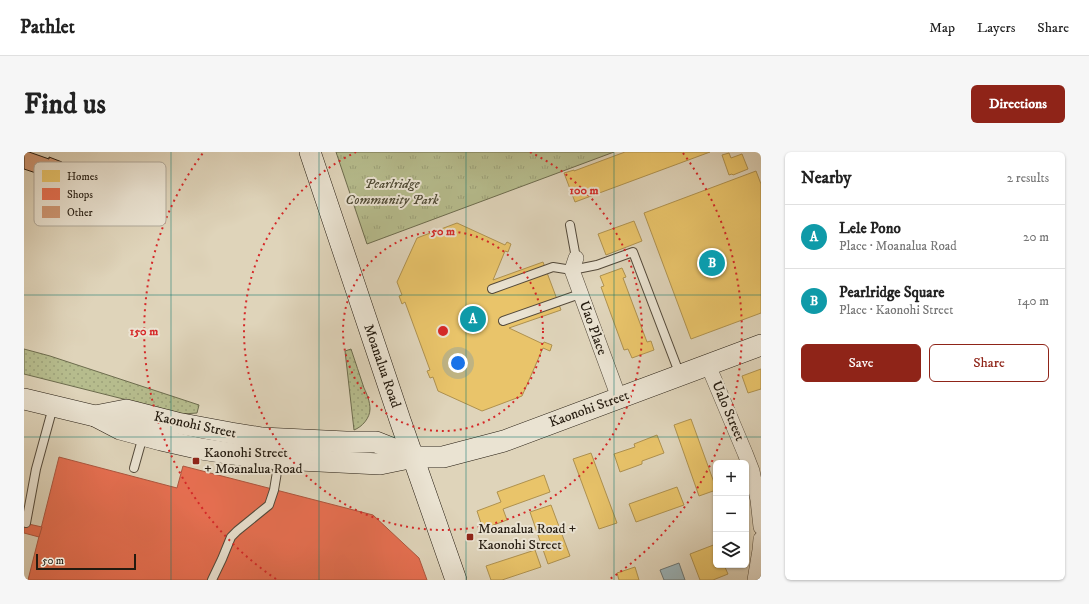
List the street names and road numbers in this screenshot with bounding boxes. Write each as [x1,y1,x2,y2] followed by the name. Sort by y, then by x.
[575,298,611,358] street label: Uao Place
[359,322,405,410] street label: Moanalua Road
[707,378,749,444] street label: Ualo Street
[547,386,632,432] street label: Kaonohi Street
[152,407,238,443] street label: Kaonohi Street

